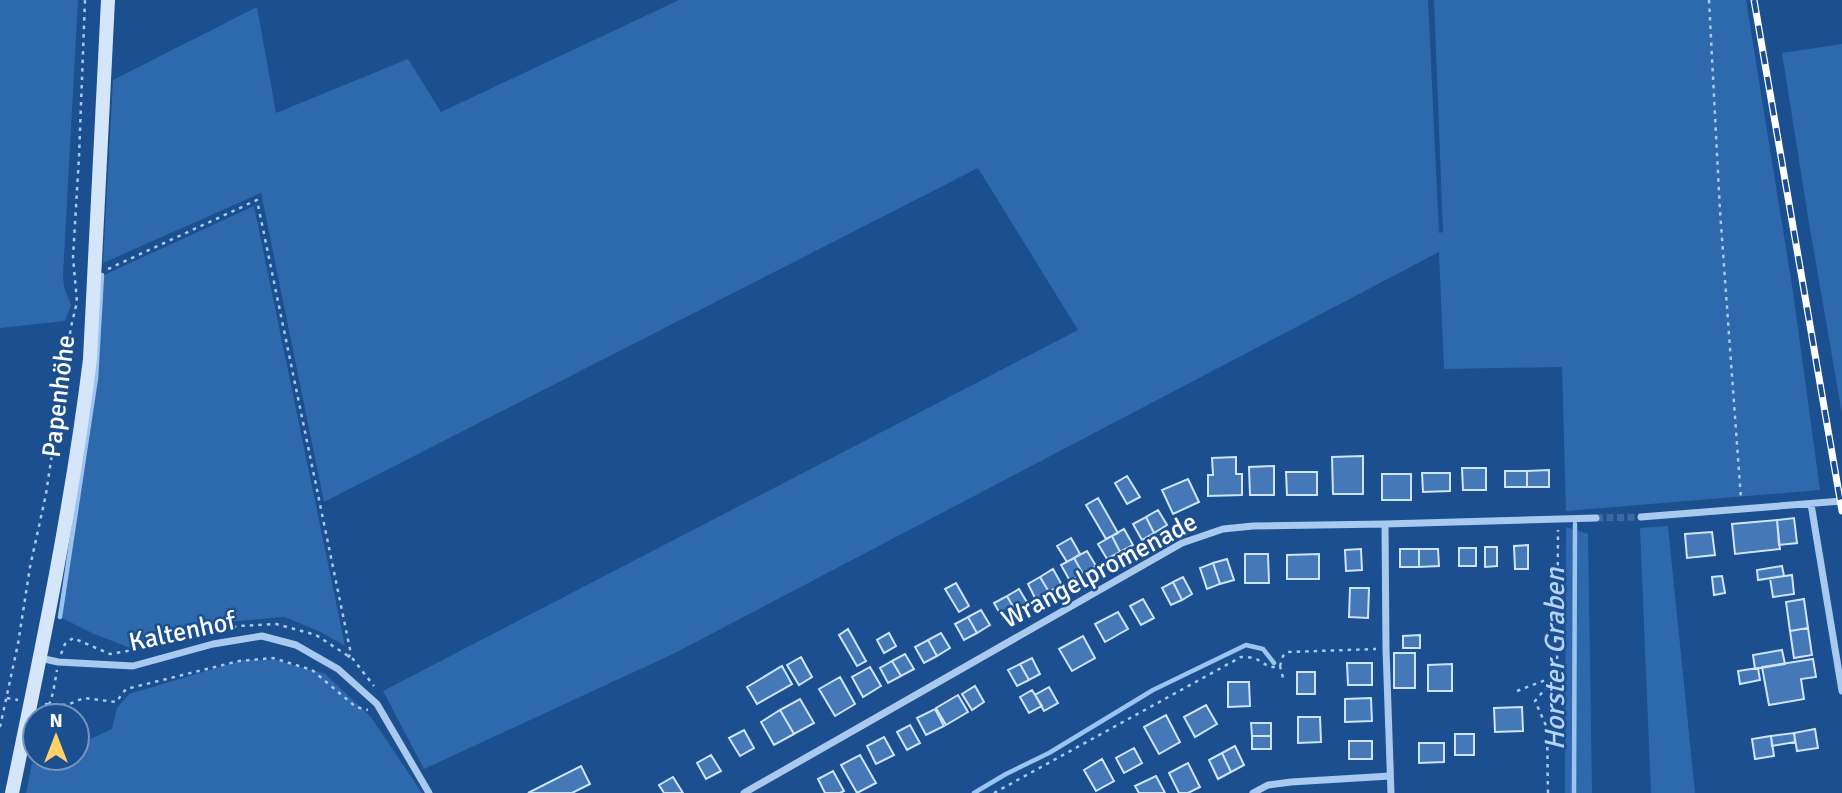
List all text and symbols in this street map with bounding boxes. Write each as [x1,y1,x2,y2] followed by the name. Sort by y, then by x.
[36,333,82,459] street label: Papenhöhe
[996,506,1203,636] street label: Wrangelpromenade
[1538,567,1572,750] water label: Horster Graben
[126,605,240,659] street label: Kaltenhof
[21,702,91,772] north arrow
[49,709,63,733] text: N

